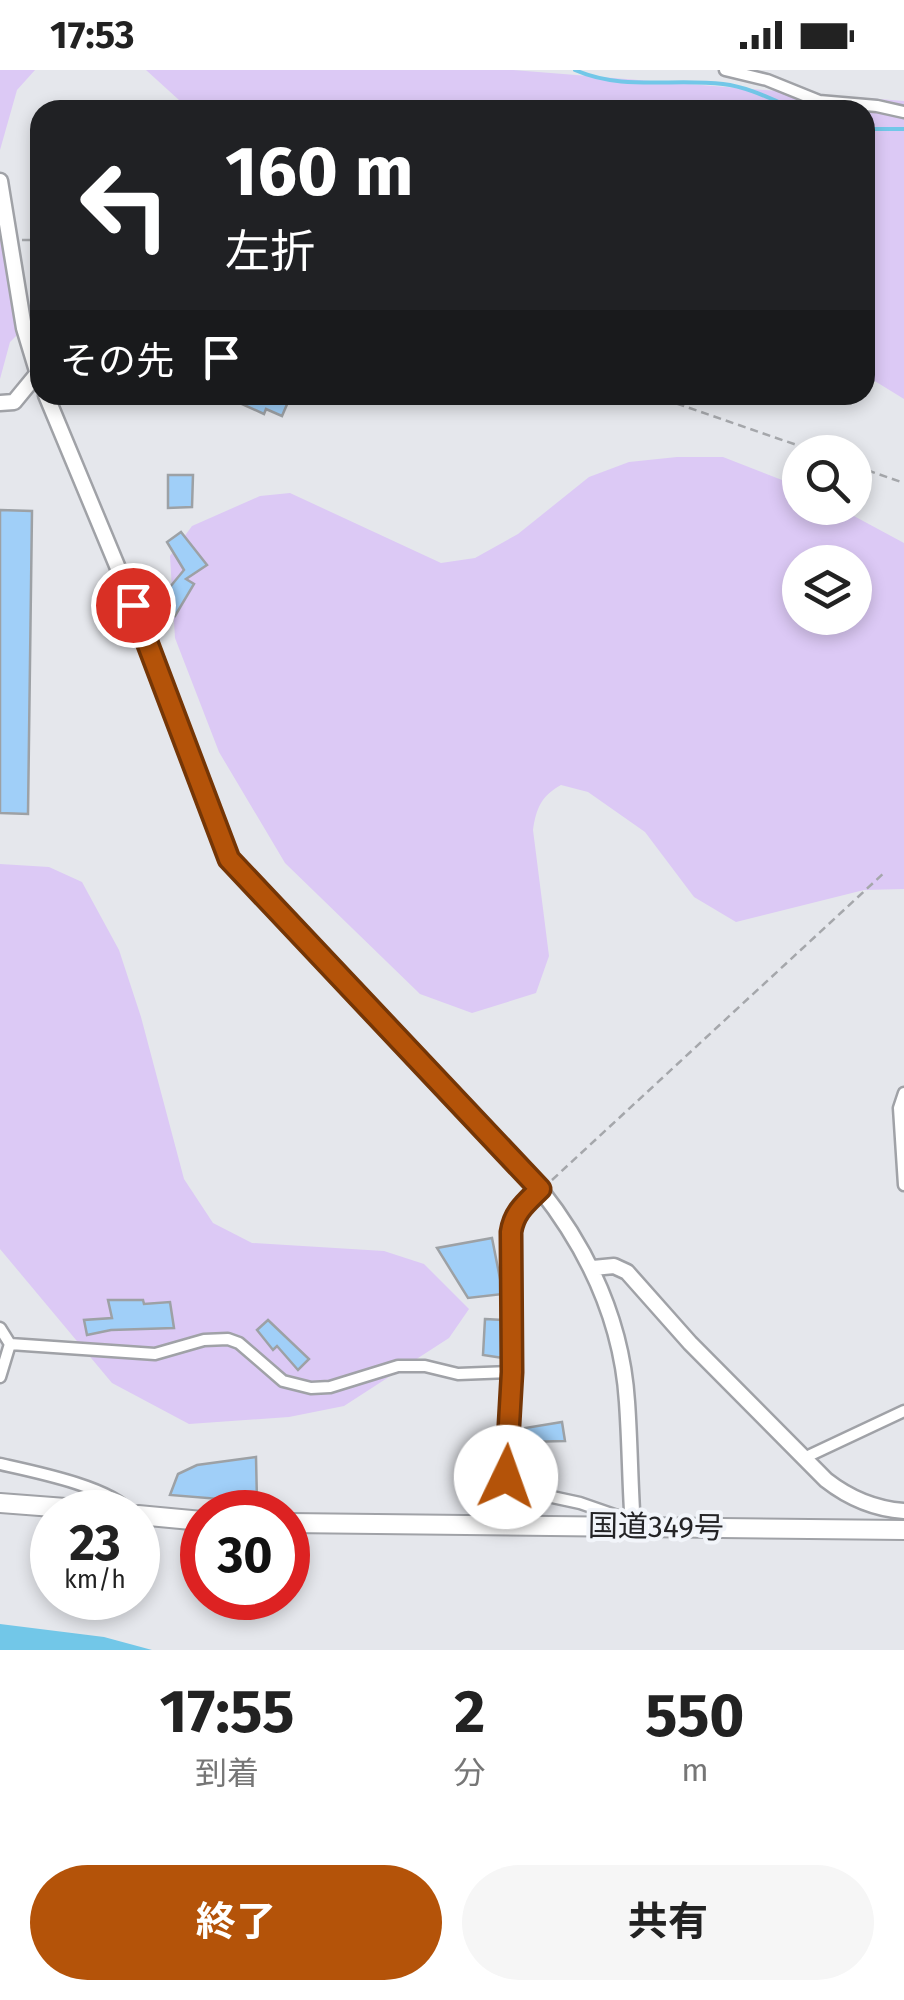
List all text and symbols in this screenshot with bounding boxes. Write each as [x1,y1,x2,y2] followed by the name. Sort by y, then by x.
[50,12,135,58] text: 17:53
[225,130,414,214] text: 160 m
[60,140,190,270] icon: left
[225,225,315,279] text: 左折
[194,330,249,385] icon: arrive
[60,338,174,384] text: その先
[782,435,872,635] map controls
[782,435,872,525] button: search
[782,545,872,635] button: layers
[91,563,176,648] pin
[106,578,161,633] icon: arrive
[454,1425,558,1529] position arrow
[180,1490,310,1620] speed limit sign: 30
[588,1508,724,1546] street label: 国道349号
[69,1513,121,1573] text: 23
[64,1565,126,1595] text: km/h
[160,1676,294,1748] text: 17:55
[454,1676,485,1748] text: 2
[645,1680,744,1752] text: 550
[681,1751,709,1789] text: m
[195,1754,259,1792] text: 到着
[454,1754,486,1792] text: 分
[30,1865,442,1980] button: 終了
[462,1865,874,1980] button: 共有

